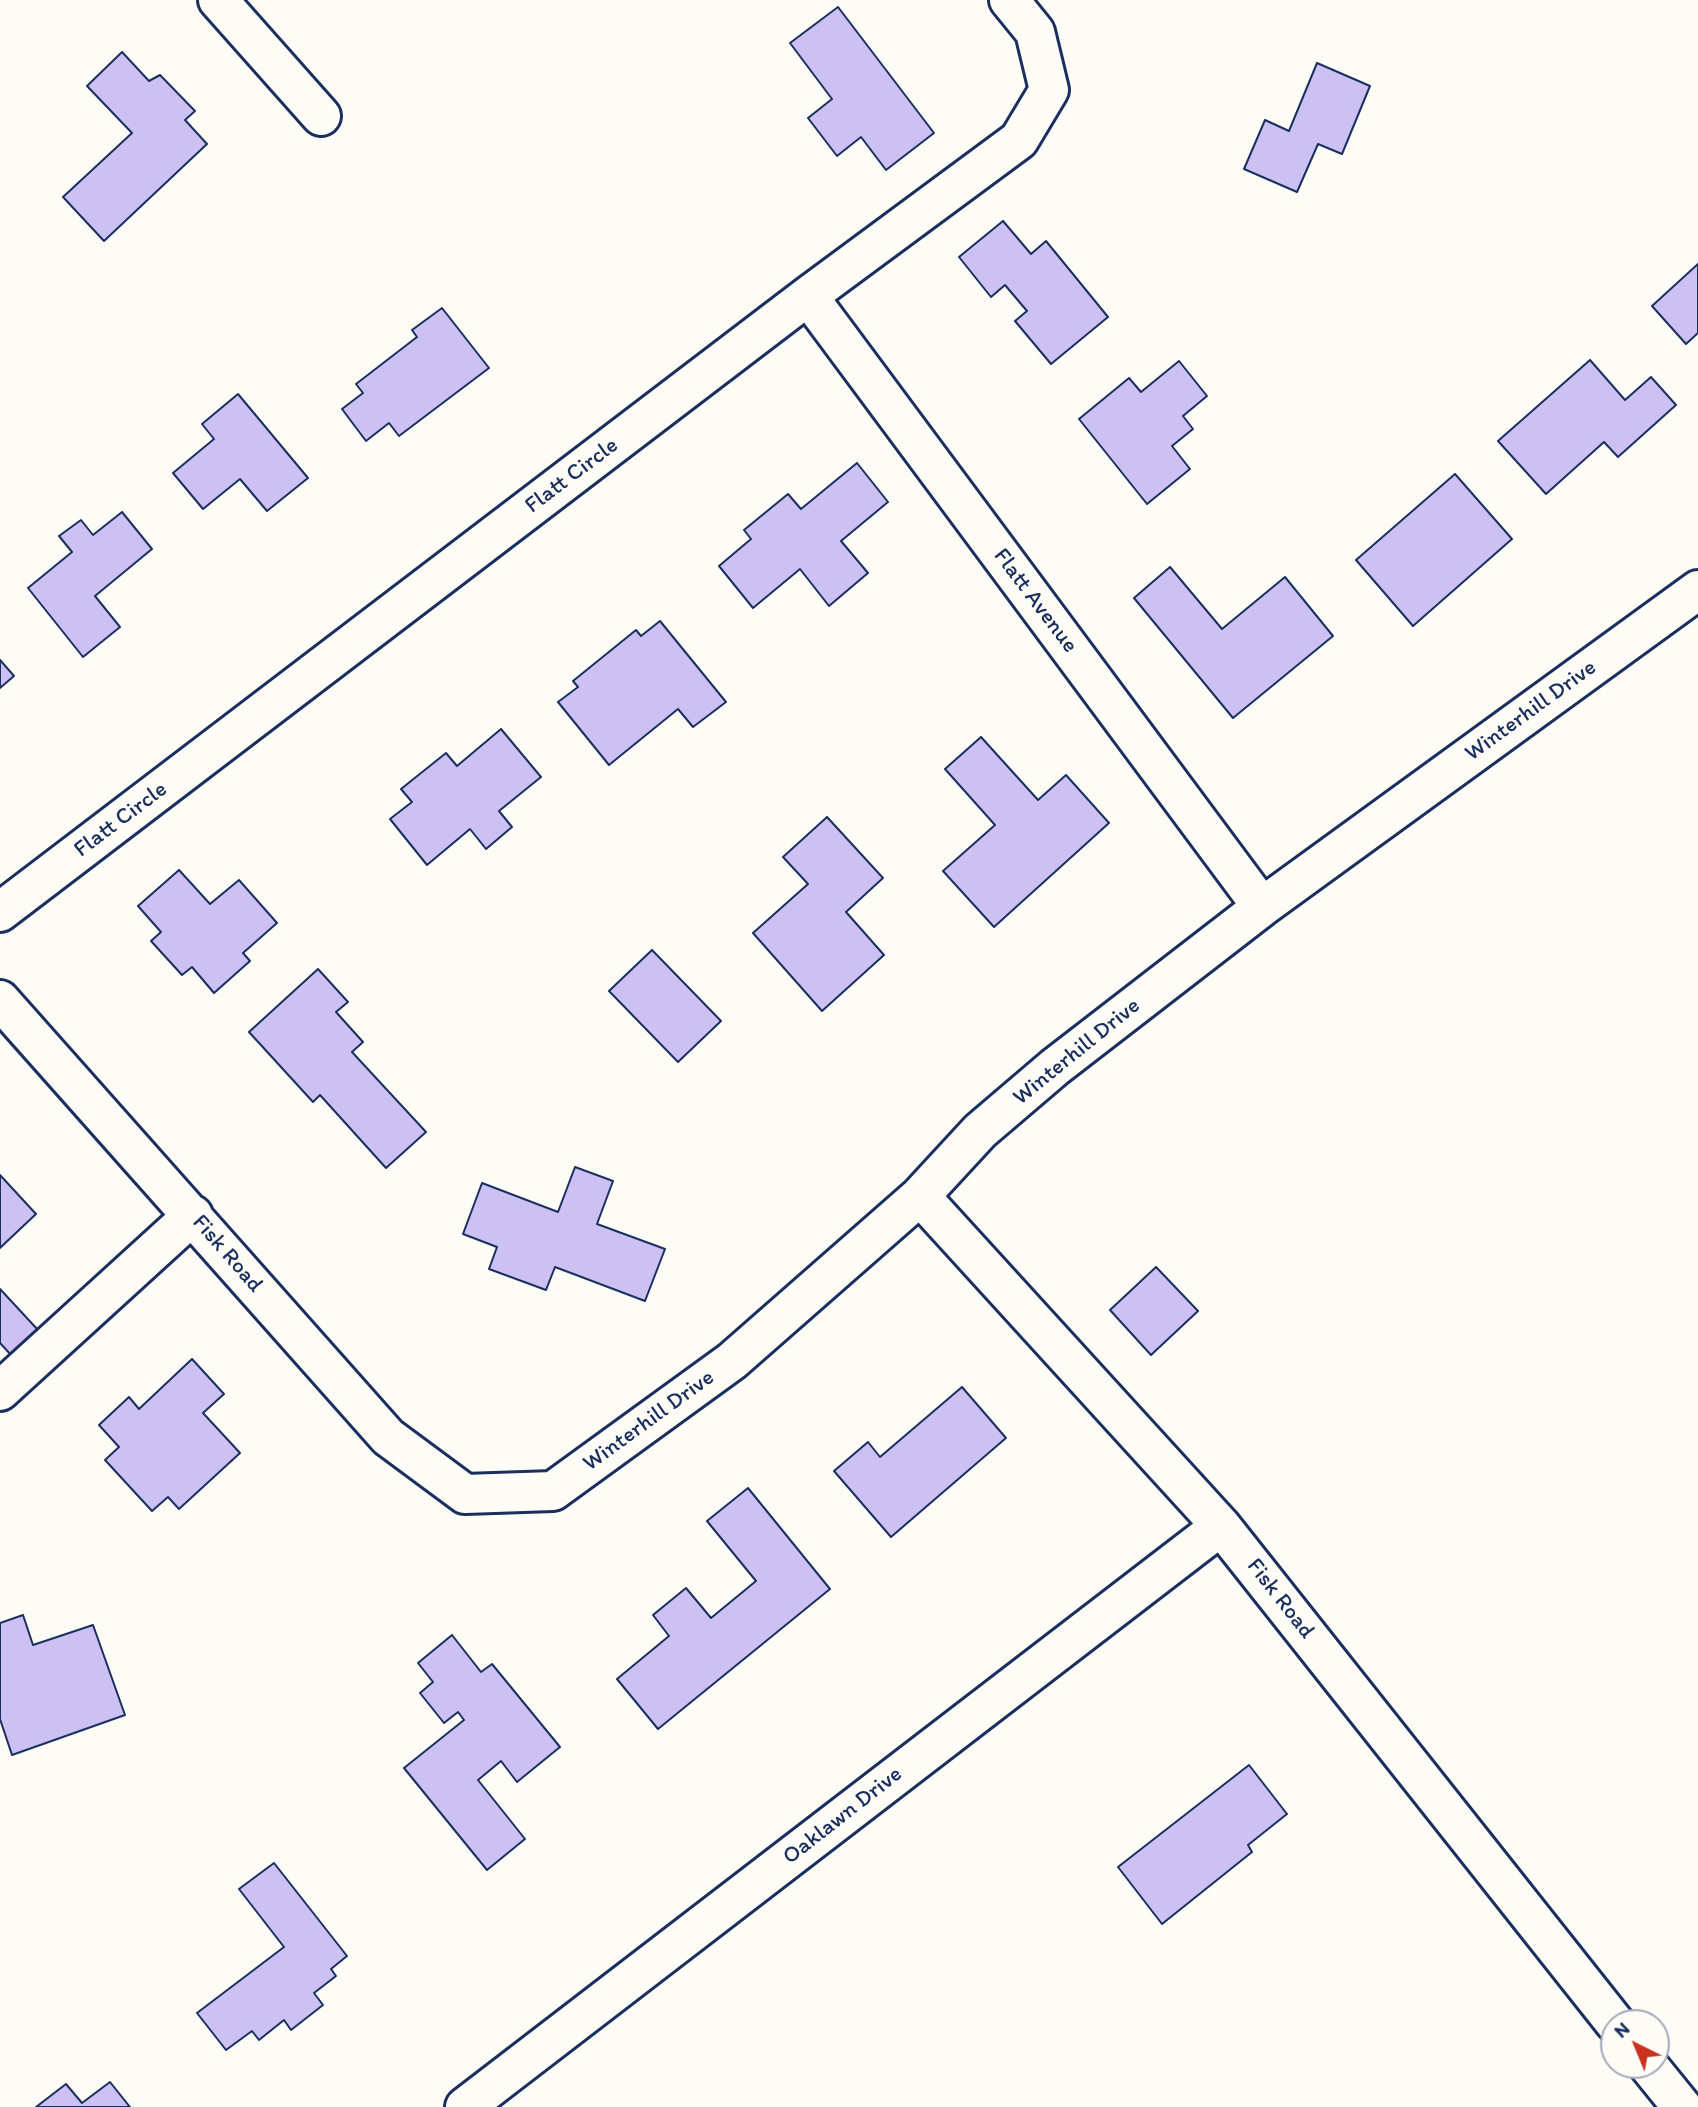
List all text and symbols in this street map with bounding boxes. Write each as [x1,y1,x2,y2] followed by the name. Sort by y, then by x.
[520,432,624,520] street label: Flatt Circle
[987,543,1083,659] street label: Flatt Avenue
[1460,654,1602,768] street label: Winterhill Drive
[69,776,173,864] street label: Flatt Circle
[1008,992,1146,1112] street label: Winterhill Drive
[186,1209,268,1299] street label: Fisk Road
[578,1364,720,1478] street label: Winterhill Drive
[1240,1553,1320,1645] street label: Fisk Road
[778,1761,908,1871] street label: Oaklawn Drive
[1600,2009,1670,2079] north arrow
[1609,2017,1634,2043] text: N

